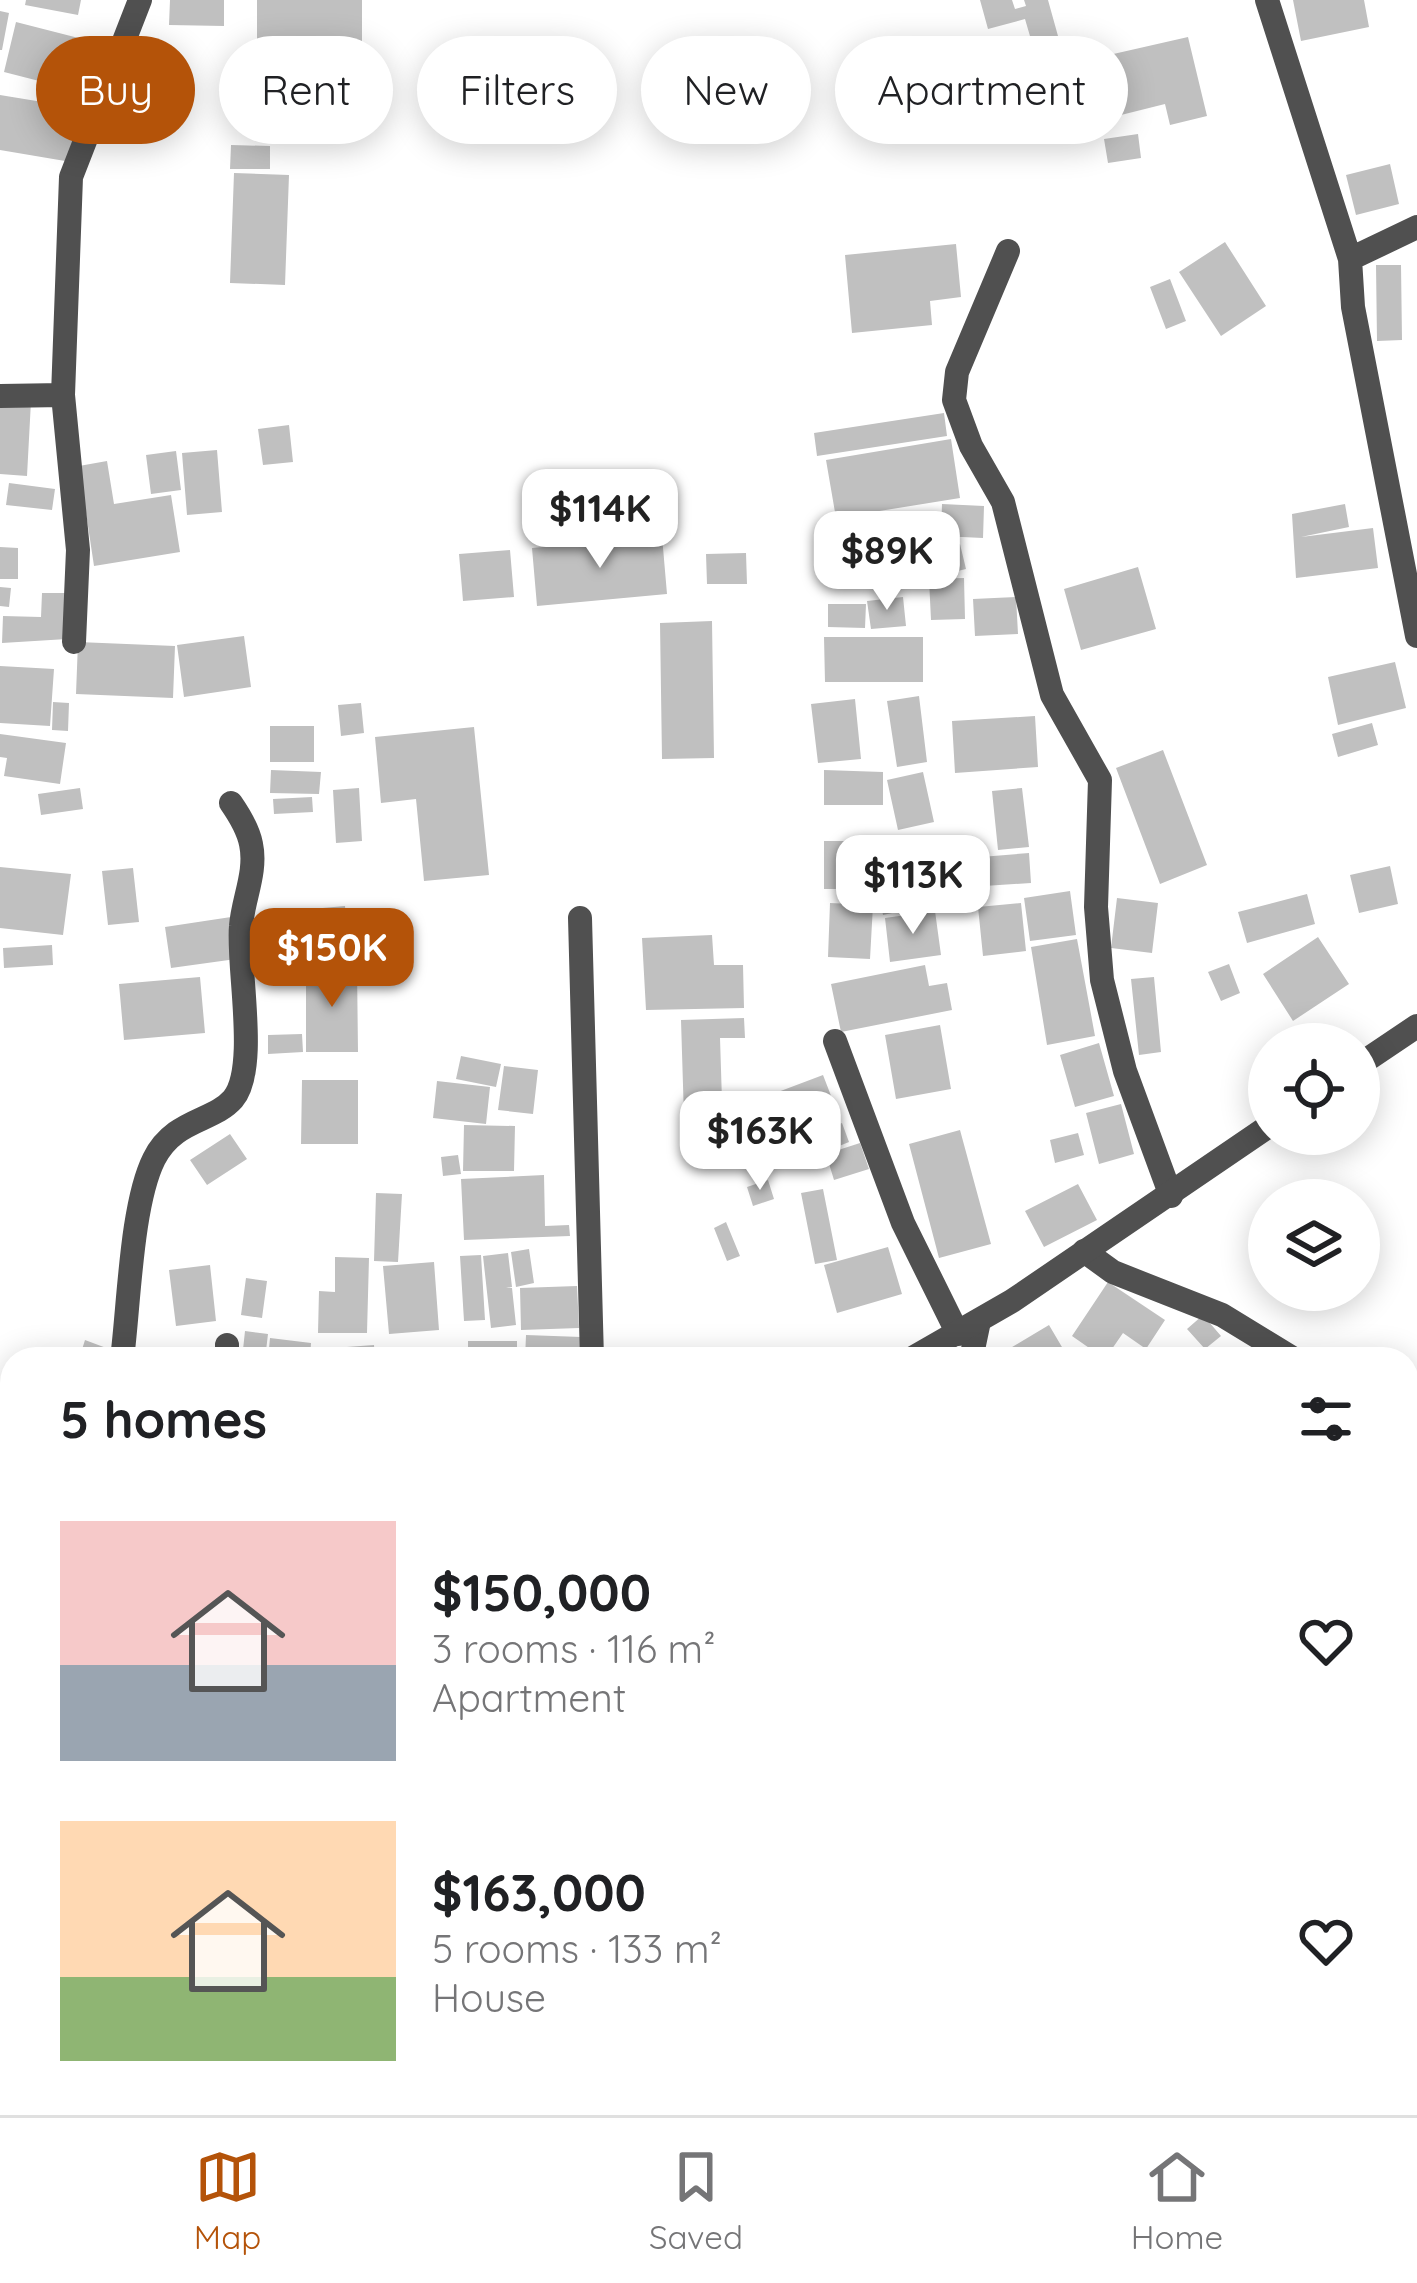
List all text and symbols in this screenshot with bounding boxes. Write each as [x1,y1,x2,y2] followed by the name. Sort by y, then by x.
[36,36,195,144] chip: Buy
[219,36,393,144] chip: Rent
[417,36,617,144] chip: Filters
[641,36,811,144] chip: New
[835,36,1128,144] chip: Apartment
[516,469,684,571] pin: $114K
[549,483,651,532] text: $114K
[816,511,958,613] pin: $89K
[841,525,933,574] text: $89K
[829,835,997,937] pin: $113K
[863,849,963,898] text: $113K
[248,908,416,1010] pin: $150K
[277,922,387,971] text: $150K
[1248,1023,1380,1311] map controls
[1248,1023,1380,1155] button: locate
[676,1091,844,1193] pin: $163K
[707,1105,813,1154] text: $163K
[1248,1179,1380,1311] button: layers
[1293,1386,1359,1452] icon: filters
[60,1387,267,1451] text: 5 homes
[432,1560,651,1624] text: $150,000
[156,1569,300,1713] icon: home
[1293,1608,1359,1674] icon: heart
[432,1624,716,1673] text: 3 rooms · 116 m²
[432,1673,626,1722] text: Apartment
[432,1860,646,1924] text: $163,000
[156,1869,300,2013] icon: home
[1293,1908,1359,1974] icon: heart
[432,1924,722,1973] text: 5 rooms · 133 m²
[432,1973,546,2022] text: House
[194,2144,261,2257] tab: Map
[649,2144,743,2257] tab: Saved
[1131,2144,1223,2257] tab: Home

